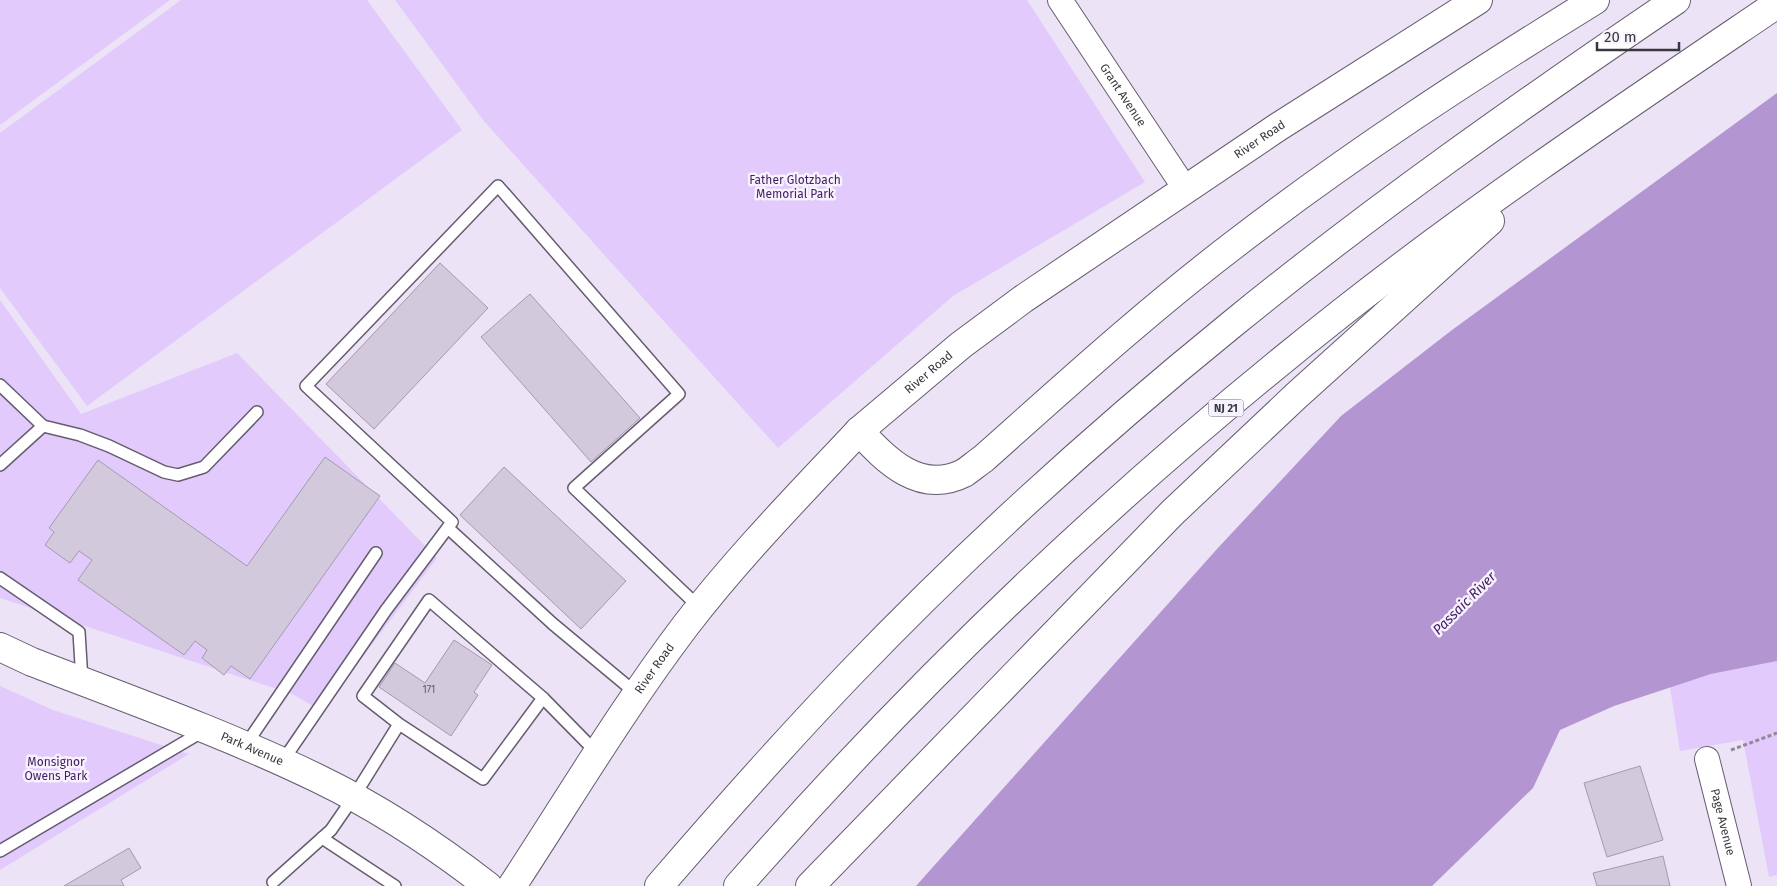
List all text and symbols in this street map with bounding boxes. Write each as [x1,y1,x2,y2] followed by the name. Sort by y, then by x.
[1597,20,1680,52] scale bar
[1604,28,1637,46] text: 20 m
[1097,61,1149,129] street label: Grant Avenue
[1231,117,1288,162] street label: River Road
[749,173,841,201] park label: Father Glotzbach Memorial Park
[902,348,955,397] street label: River Road
[1208,399,1244,416] road number: NJ 21
[1429,568,1500,638] water label: Passaic River
[632,640,677,696] street label: River Road
[423,684,435,696] house number: 171
[219,729,286,768] street label: Park Avenue
[25,755,88,783] park label: Monsignor Owens Park
[1708,787,1738,857] street label: Page Avenue

